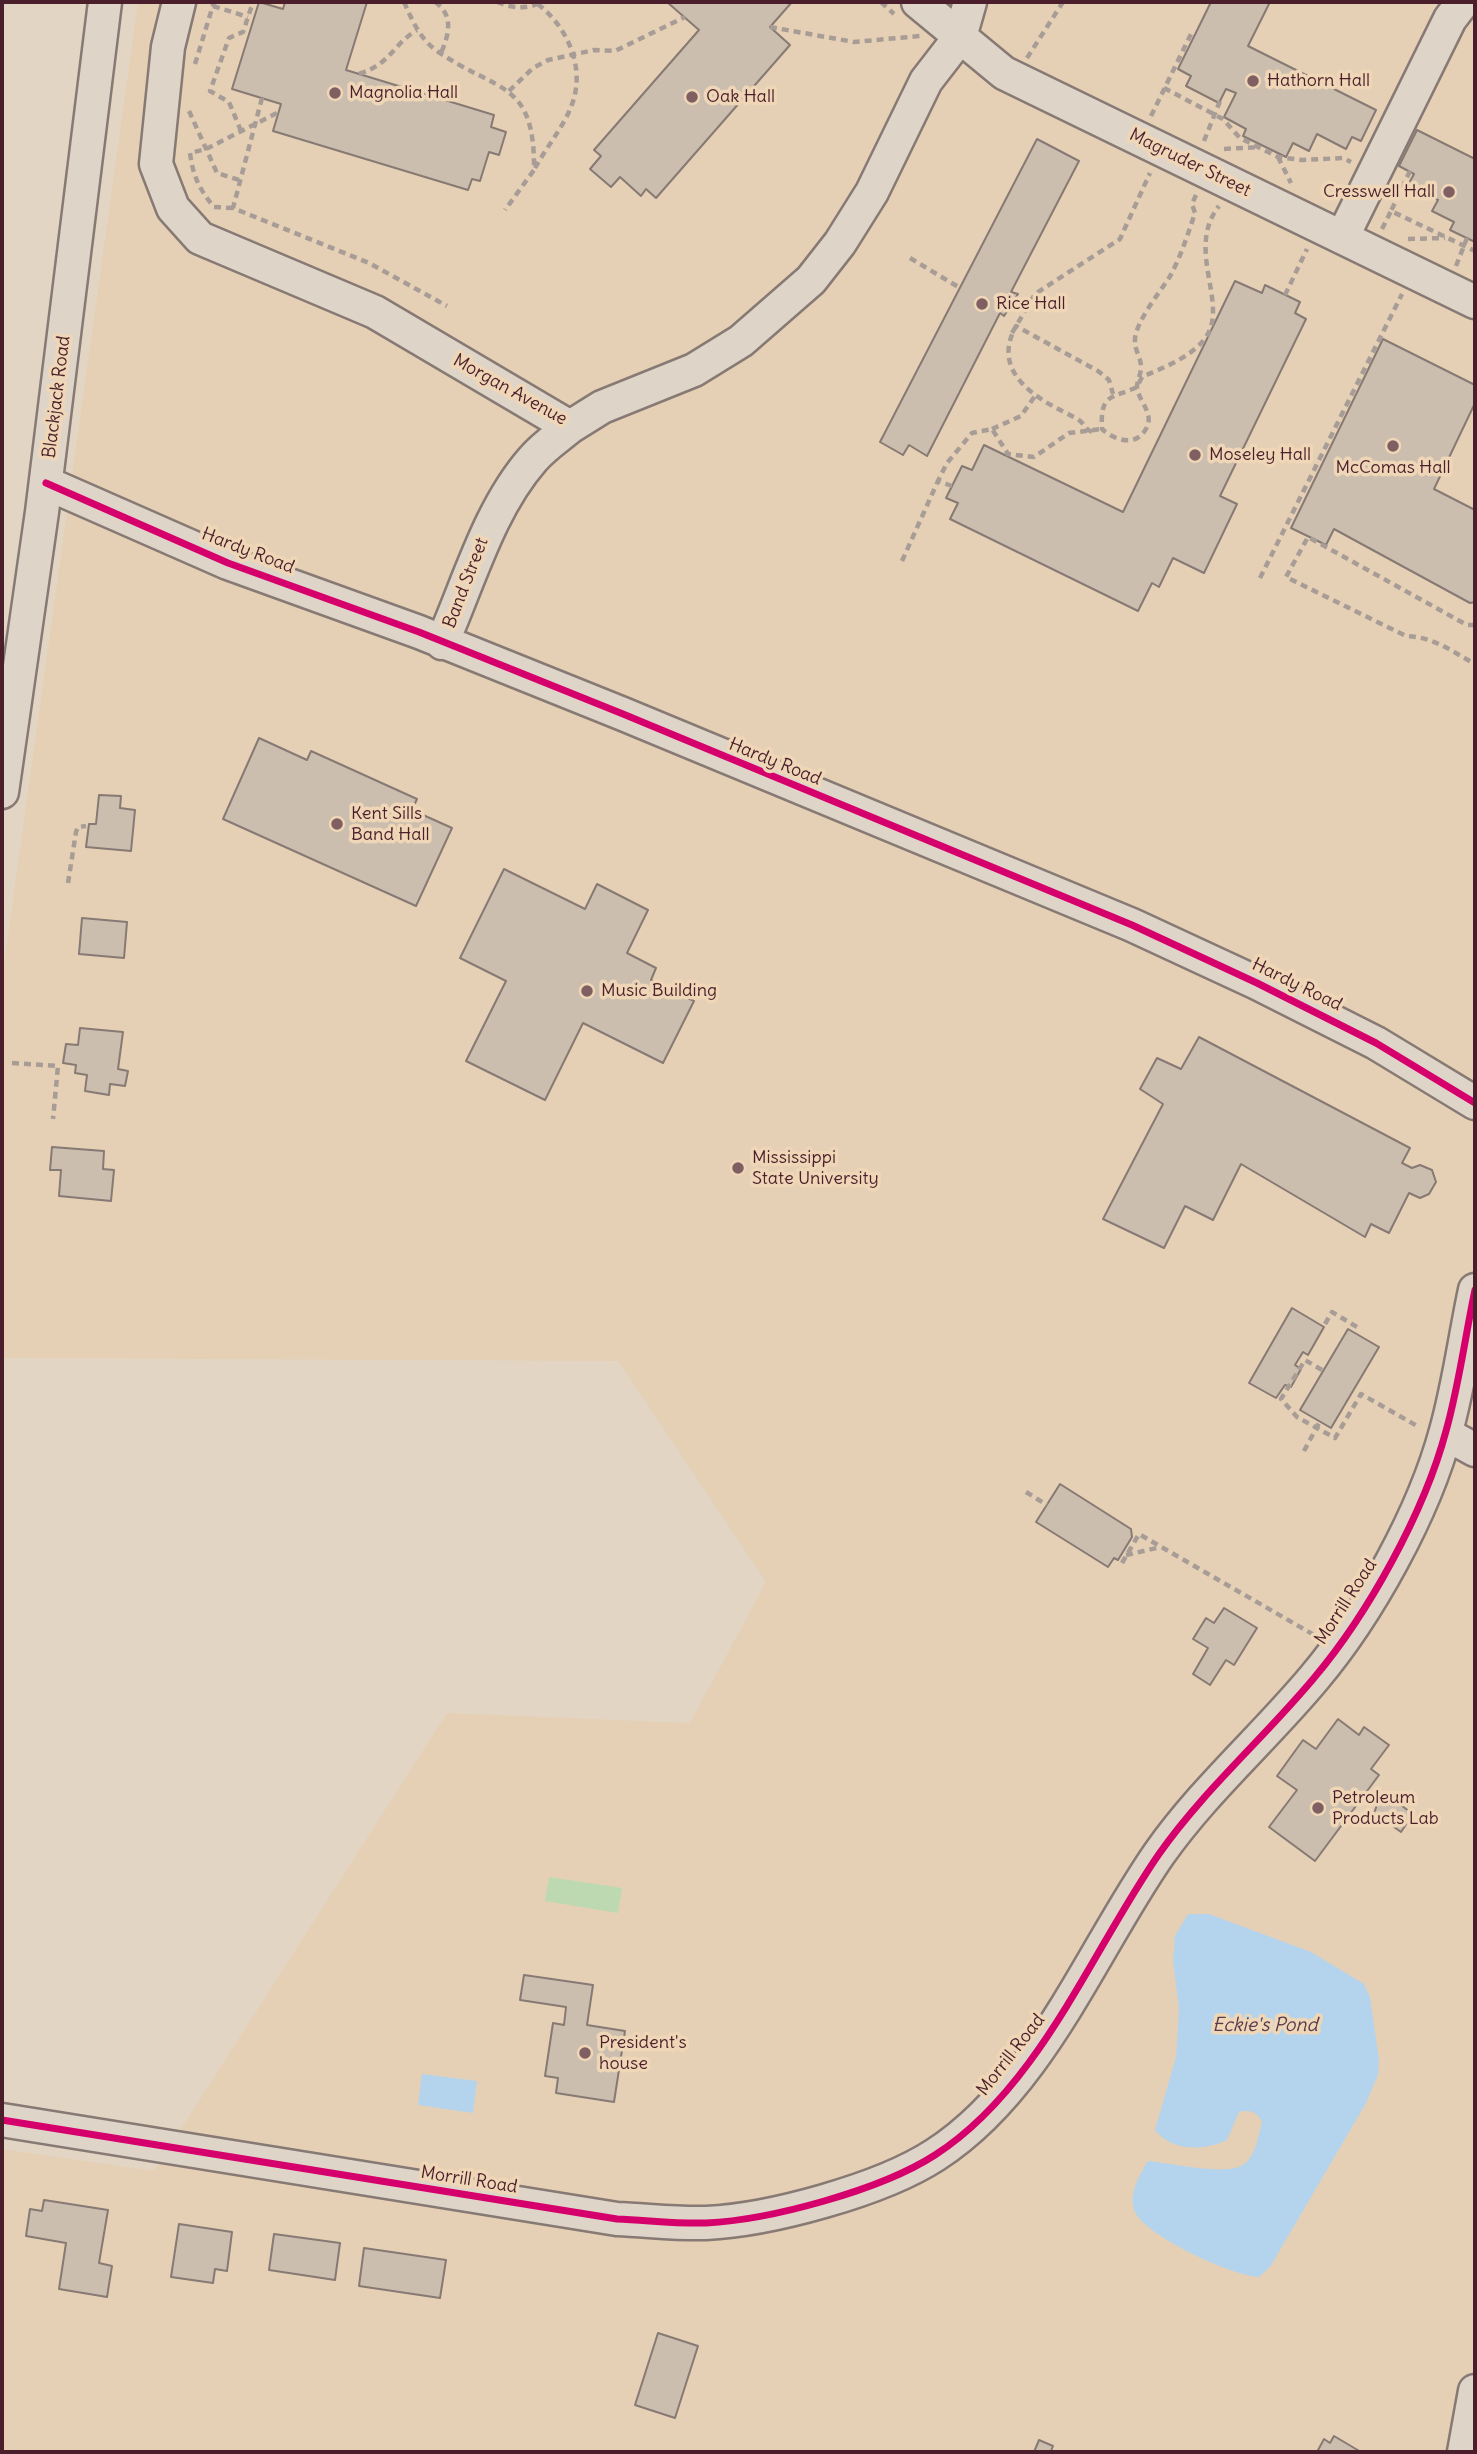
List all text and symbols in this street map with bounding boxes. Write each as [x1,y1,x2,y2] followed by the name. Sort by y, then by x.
[1267,70,1370,92] place label: Hathorn Hall
[1245,73,1261,89] marker: Hathorn Hall
[349,82,458,104] place label: Magnolia Hall
[327,85,343,101] marker: Magnolia Hall
[706,86,775,108] place label: Oak Hall
[684,89,700,105] marker: Oak Hall
[1126,124,1254,202] street label: Magruder Street
[1323,181,1435,203] place label: Cresswell Hall
[1441,184,1457,200] marker: Cresswell Hall
[996,293,1066,315] place label: Rice Hall
[974,296,990,312] marker: Rice Hall
[39,334,75,460] street label: Blackjack Road
[449,350,571,430] street label: Morgan Avenue
[1385,438,1401,454] marker: McComas Hall
[1209,444,1311,466] place label: Moseley Hall
[1187,447,1203,463] marker: Moseley Hall
[1335,457,1451,479] place label: McComas Hall
[199,523,297,579] street label: Hardy Road
[439,535,493,631] street label: Band Street
[726,734,824,790] street label: Hardy Road
[351,803,430,846] place label: Kent Sills Band Hall
[329,816,345,832] marker: Kent Sills Band Hall
[1248,954,1346,1016] street label: Hardy Road
[601,980,717,1002] place label: Music Building
[579,983,595,999] marker: Music Building
[752,1147,879,1190] place label: Mississippi State University
[730,1160,746,1176] marker: Mississippi State University
[1310,1555,1382,1649] street label: Morrill Road
[1332,1787,1439,1829] place label: Petroleum Products Lab
[1310,1800,1326,1816] marker: Petroleum Products Lab
[972,2010,1050,2100] street label: Morrill Road
[1212,2015,1318,2037] water label: Eckie's Pond
[599,2032,687,2074] place label: President's house
[577,2045,593,2061] marker: President's house
[419,2162,519,2198] street label: Morrill Road

